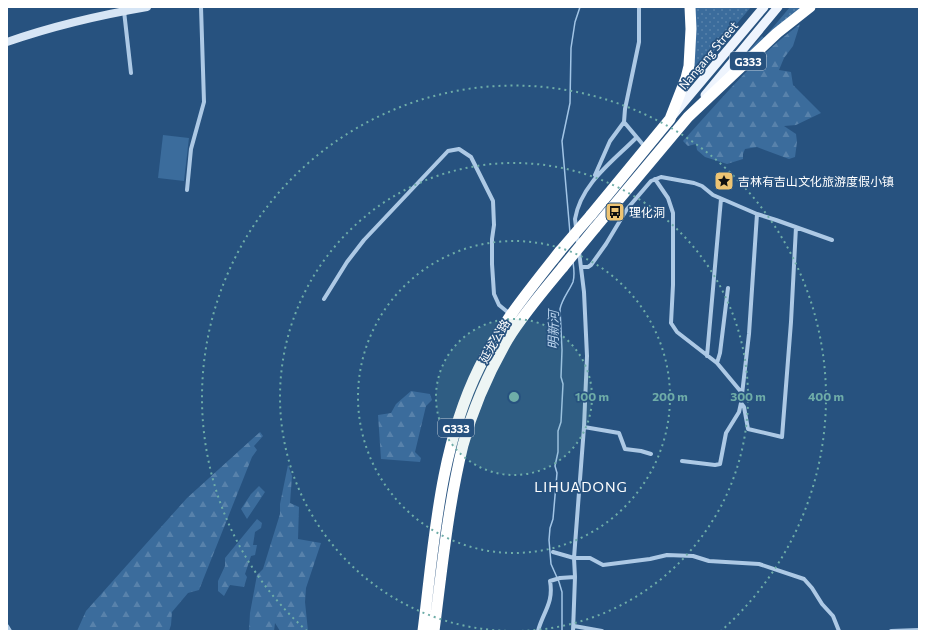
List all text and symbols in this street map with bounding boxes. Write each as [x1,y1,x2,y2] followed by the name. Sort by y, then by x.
[675,18,741,92] street label: Nangang Street
[730,52,766,70] road number: G333
[713,170,735,192] place icon: 吉林有吉山文化旅游度假小镇
[738,174,894,188] place label: 吉林有吉山文化旅游度假小镇
[604,201,626,223] bus stop icon: 理化洞
[629,205,665,219] place label: 理化洞
[545,307,561,350] water label: 明新河
[476,317,512,365] street label: 延龙公路
[575,389,609,403] text: 100 m
[652,389,688,403] text: 200 m
[730,389,766,403] text: 300 m
[808,389,844,403] text: 400 m
[507,390,521,404] centre of rings
[438,419,474,437] road number: G333
[534,478,628,495] district label: LIHUADONG

